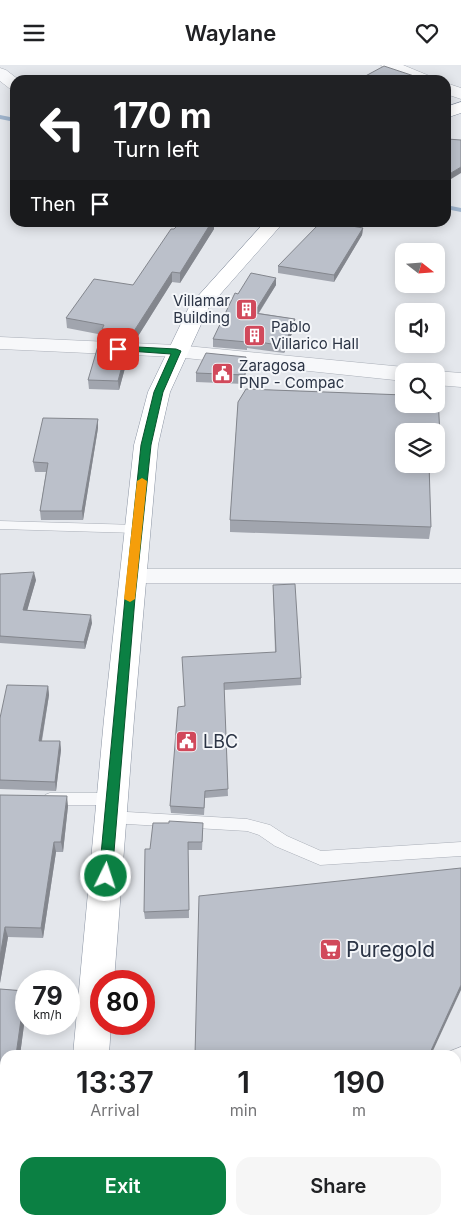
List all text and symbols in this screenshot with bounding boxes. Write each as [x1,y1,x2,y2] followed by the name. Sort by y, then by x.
[20,19,48,47] icon: menu
[413,19,441,47] icon: heart
[185,20,276,46] text: Waylane
[113,94,212,136] text: 170 m
[30,95,95,160] icon: left
[113,136,199,162] text: Turn left
[86,190,114,218] icon: arrive
[30,193,76,216] text: Then
[395,243,445,293] north arrow
[395,243,445,473] map controls
[173,291,230,327] place label: Villamar Building
[234,297,258,321] building icon: Villamar Building
[395,303,445,353] button: sound
[271,317,359,353] place label: Pablo Villarico Hall
[243,323,267,347] building icon: Pablo Villarico Hall
[97,328,139,370] pin
[104,335,132,363] icon: arrive
[239,356,344,392] place label: Zaragosa PNP - Compac
[211,362,235,386] public building icon: Zaragosa PNP - Compac
[395,363,445,413] button: search
[395,423,445,473] button: layers
[175,729,199,753] public building icon: LBC
[203,731,238,752] place label: LBC
[79,849,131,901] position arrow
[318,937,342,961] supermarket icon: Puregold
[346,937,435,962] place label: Puregold
[90,970,155,1035] speed limit sign: 80
[32,981,63,1011] text: 79
[33,1007,62,1022] text: km/h
[76,1064,154,1100] text: 13:37
[237,1064,250,1100] text: 1
[333,1064,385,1100] text: 190
[90,1100,140,1120] text: Arrival
[230,1100,257,1120] text: min
[352,1100,366,1120] text: m
[20,1157,226,1215] button: Exit
[236,1157,441,1215] button: Share

